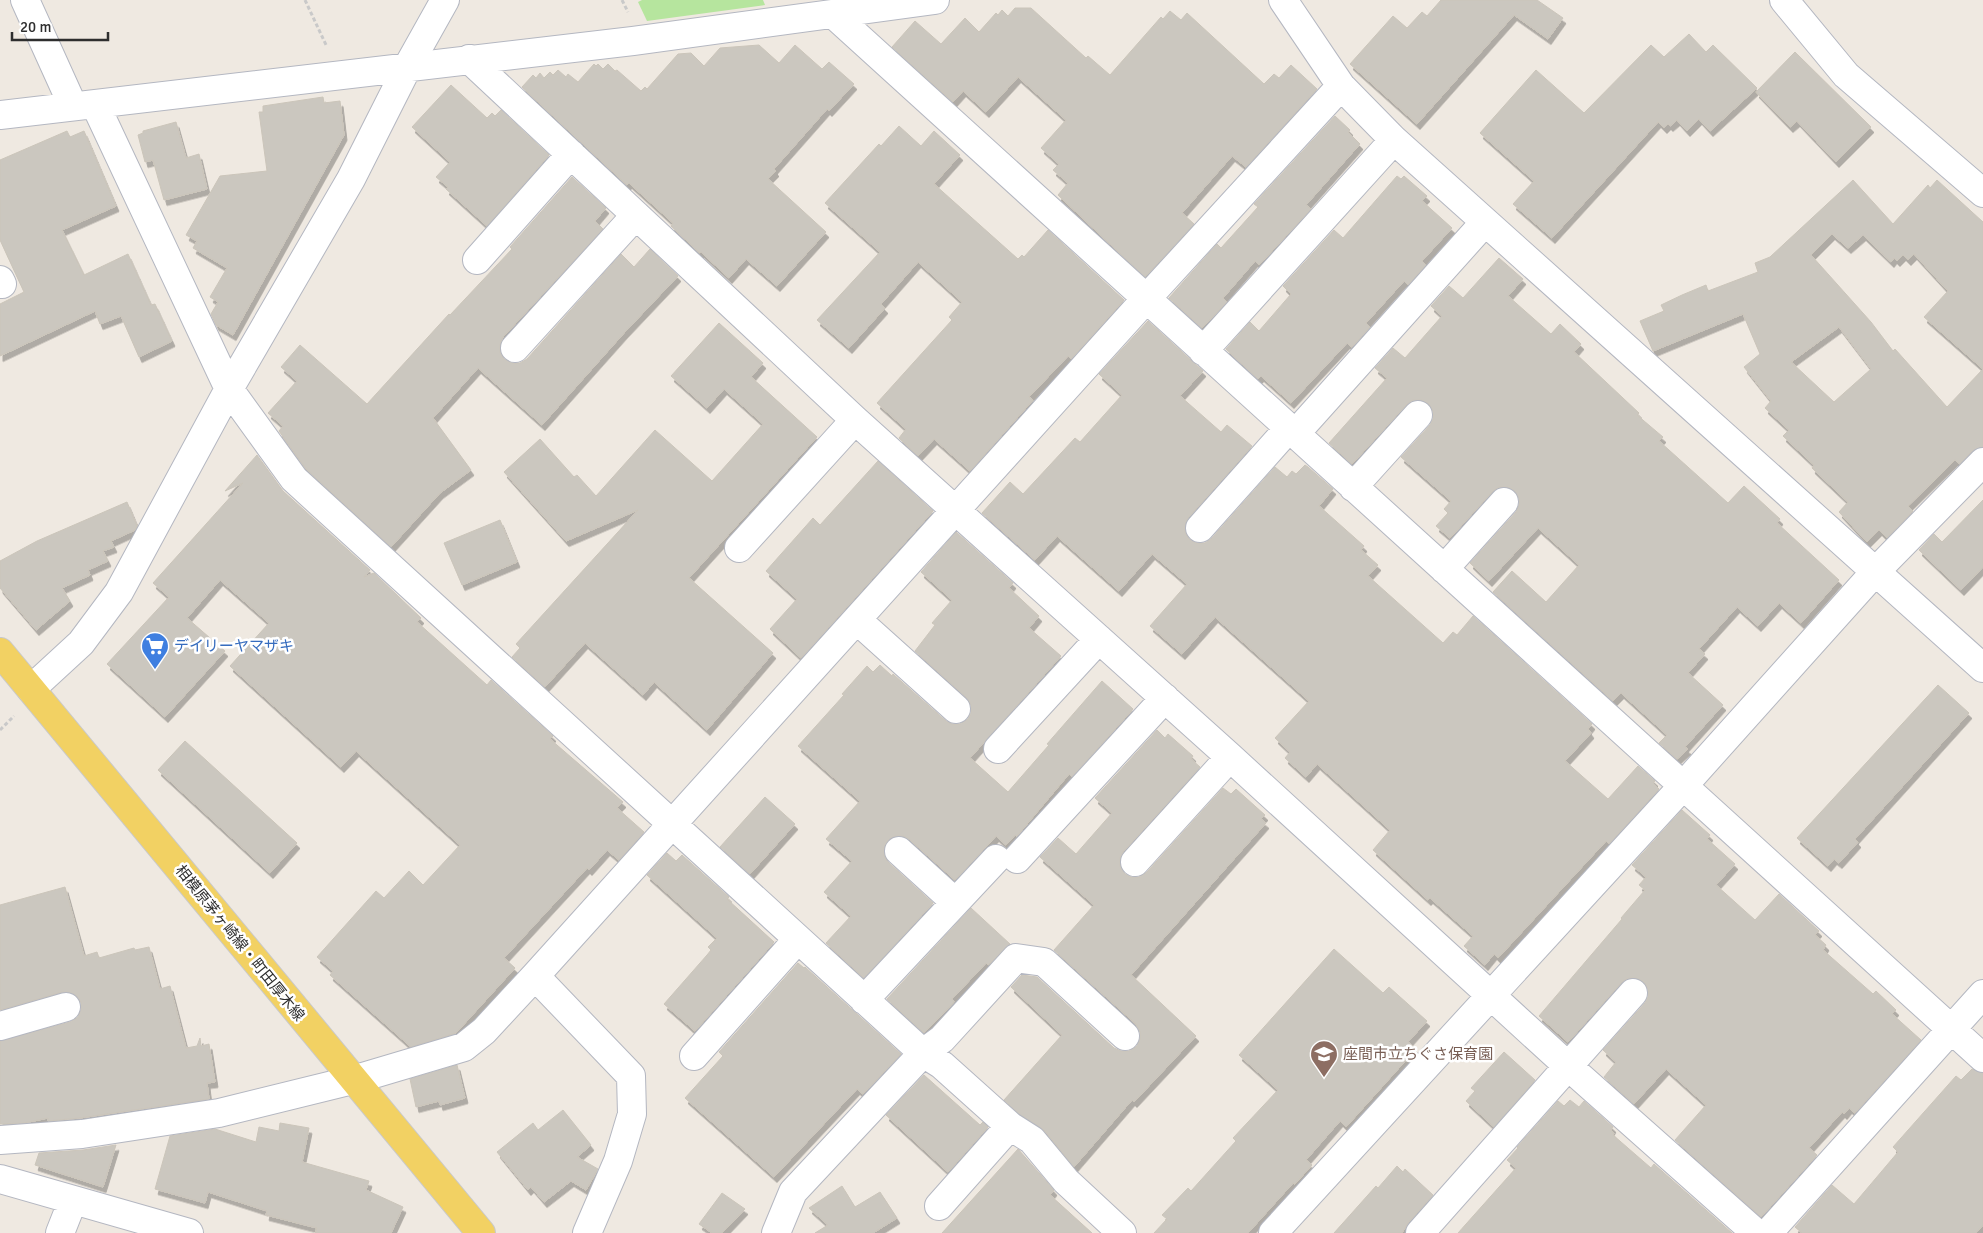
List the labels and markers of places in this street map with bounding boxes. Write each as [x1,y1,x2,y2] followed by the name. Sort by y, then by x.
[140,631,170,670] supermarket icon: デイリーヤマザキ
[174,637,294,655] place label: デイリーヤマザキ
[1309,1039,1339,1078] school or university icon: 座間市立ちぐさ保育園
[1343,1045,1493,1063] place label: 座間市立ちぐさ保育園

